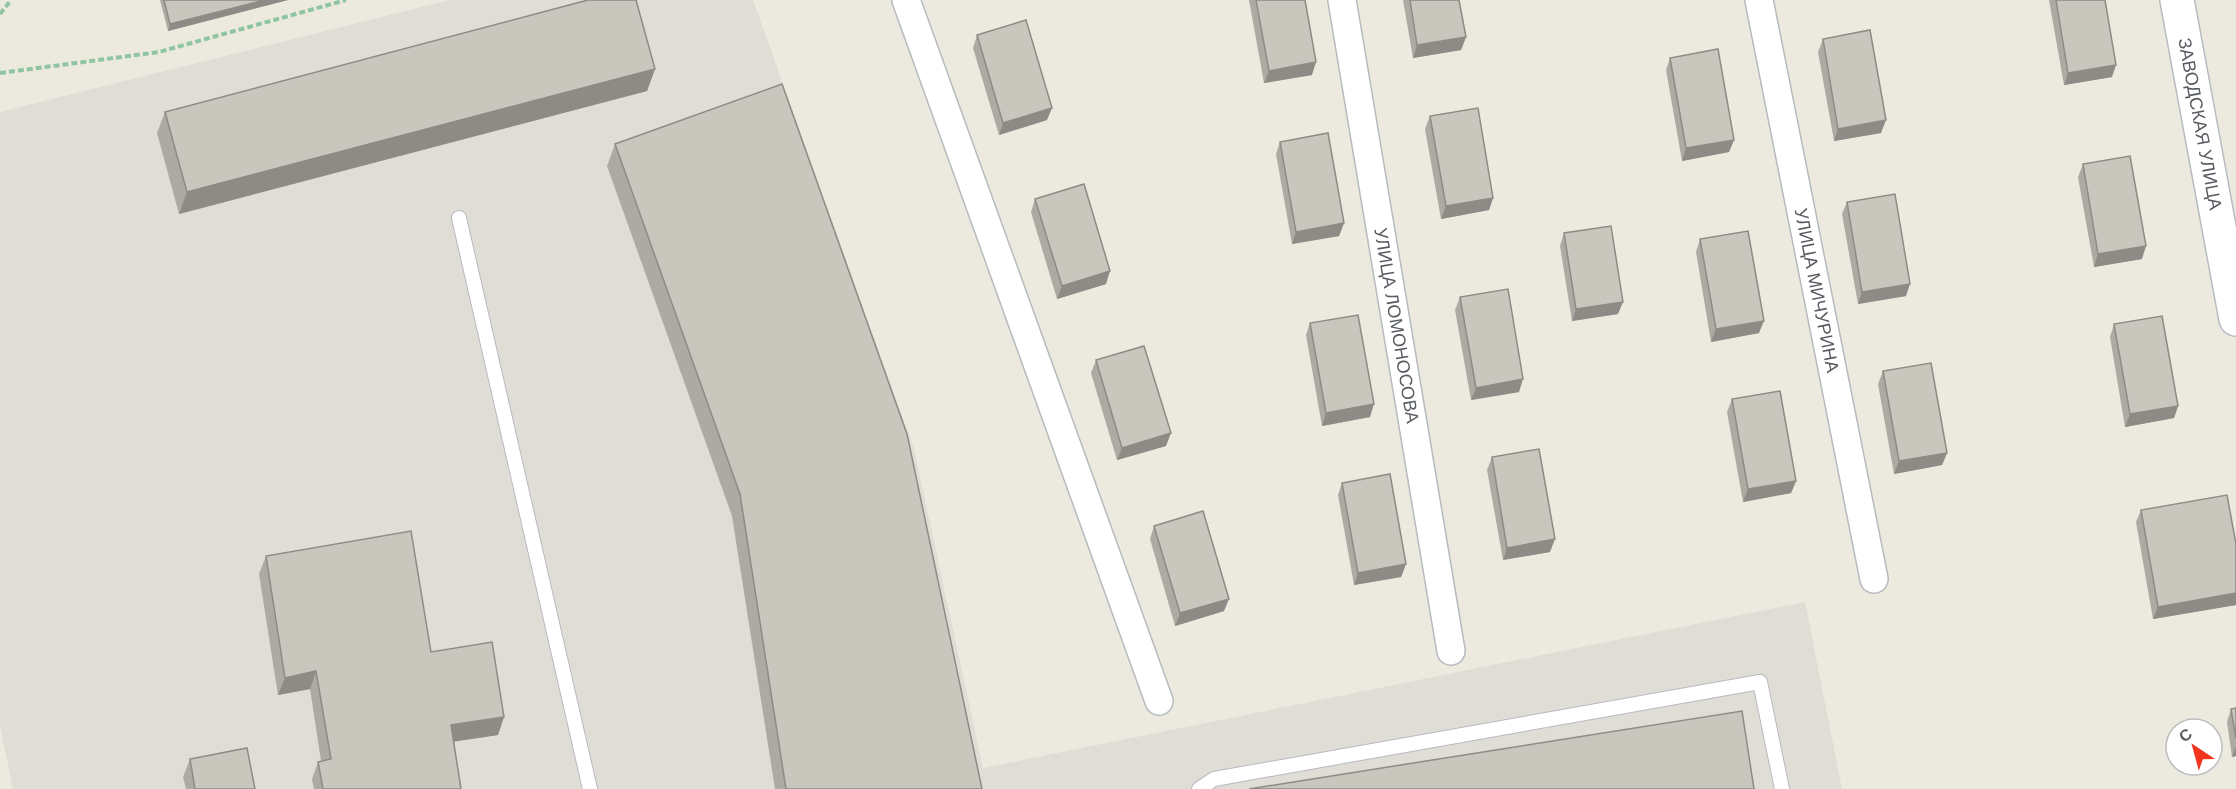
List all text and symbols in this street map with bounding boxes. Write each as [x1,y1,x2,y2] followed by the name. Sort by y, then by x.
[2174,36,2226,212] street label: ЗАВОДСКАЯ УЛИЦА
[1791,206,1843,374] street label: УЛИЦА МИЧУРИНА
[1370,226,1423,425] street label: УЛИЦА ЛОМОНОСОВА
[2164,717,2224,777] north arrow
[2176,725,2196,746] text: С

